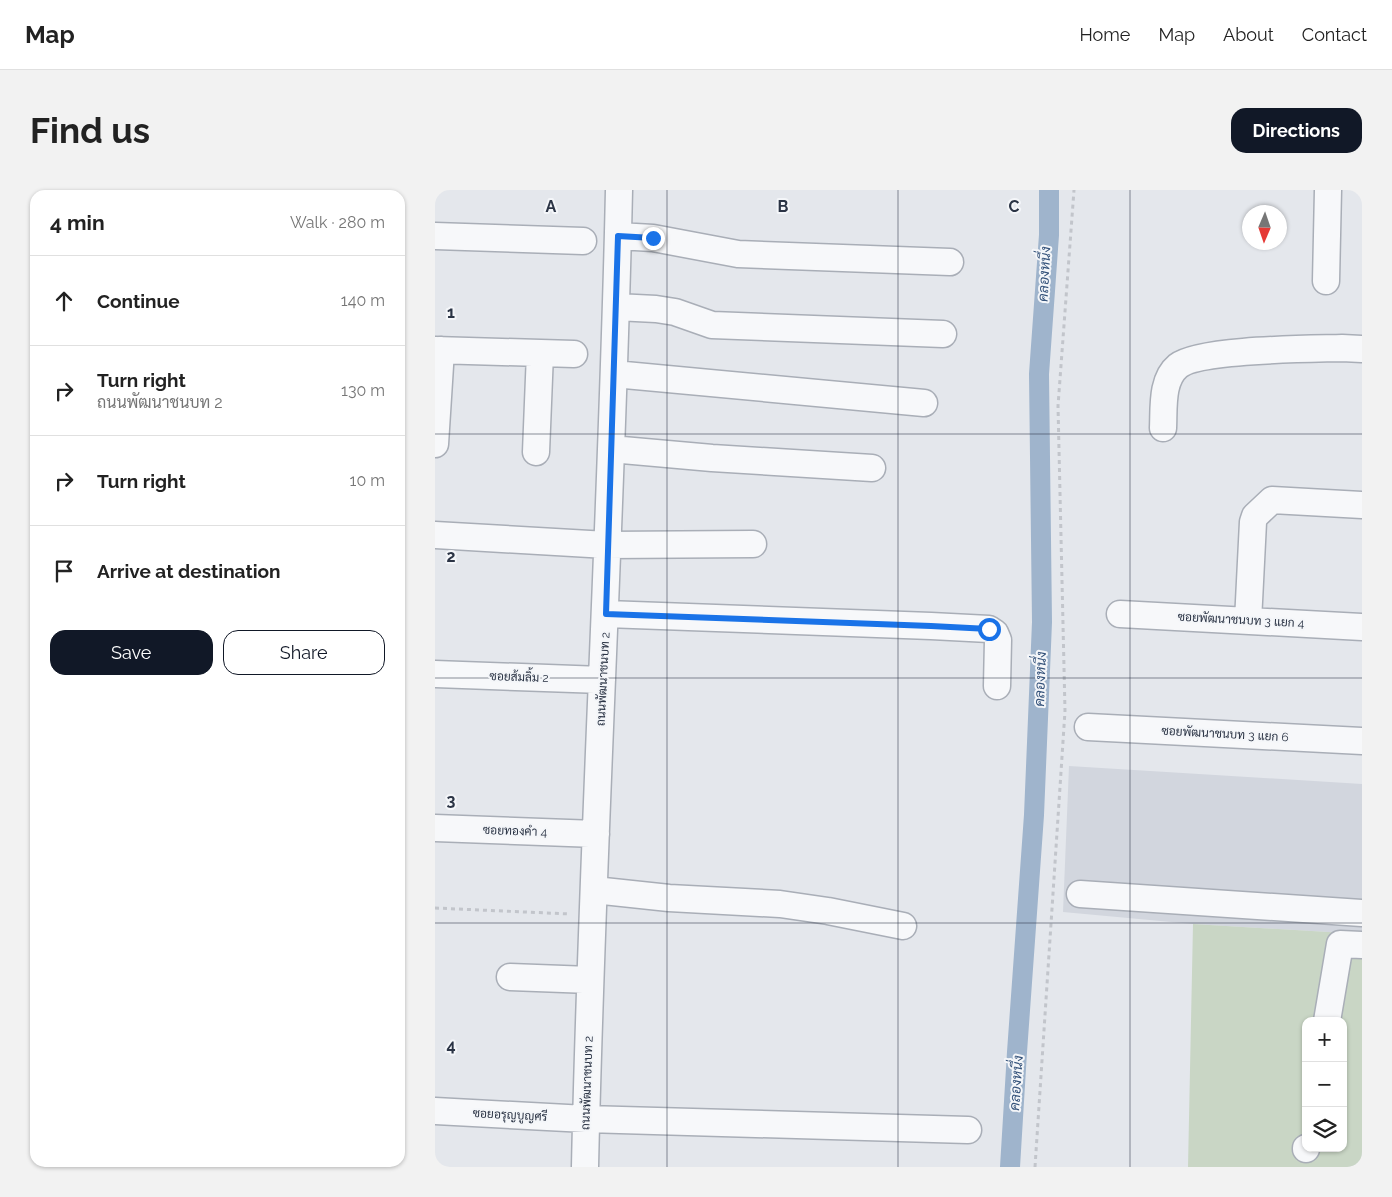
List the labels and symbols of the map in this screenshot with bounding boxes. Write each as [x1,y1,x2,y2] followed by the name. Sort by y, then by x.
[546,197,557,216] text: A
[778,197,789,216] text: B
[1009,197,1020,216] text: C
[1242,205,1287,250] north arrow
[642,227,665,250] route end
[1031,246,1053,302] water label: คลองหนึ่ง
[447,303,455,322] text: 1
[446,547,456,566] text: 2
[1177,610,1305,630] street label: ซอยพัฒนาชนบท 3 แยก 4
[978,618,1001,641] route start
[594,632,612,726] street label: ถนนพัฒนาชนบท 2
[1027,651,1049,707] water label: คลองหนึ่ง
[489,666,549,685] street label: ซอยส้มลิ้ม 2
[1161,724,1289,744] street label: ซอยพัฒนาชนบท 3 แยก 6
[447,791,456,810] text: 3
[483,823,548,839] street label: ซอยทองคำ 4
[446,1036,456,1055] text: 4
[578,1036,596,1130] street label: ถนนพัฒนาชนบท 2
[1002,1055,1026,1111] water label: คลองหนึ่ง
[472,1105,548,1126] street label: ซอยอรุญบูญศรี

